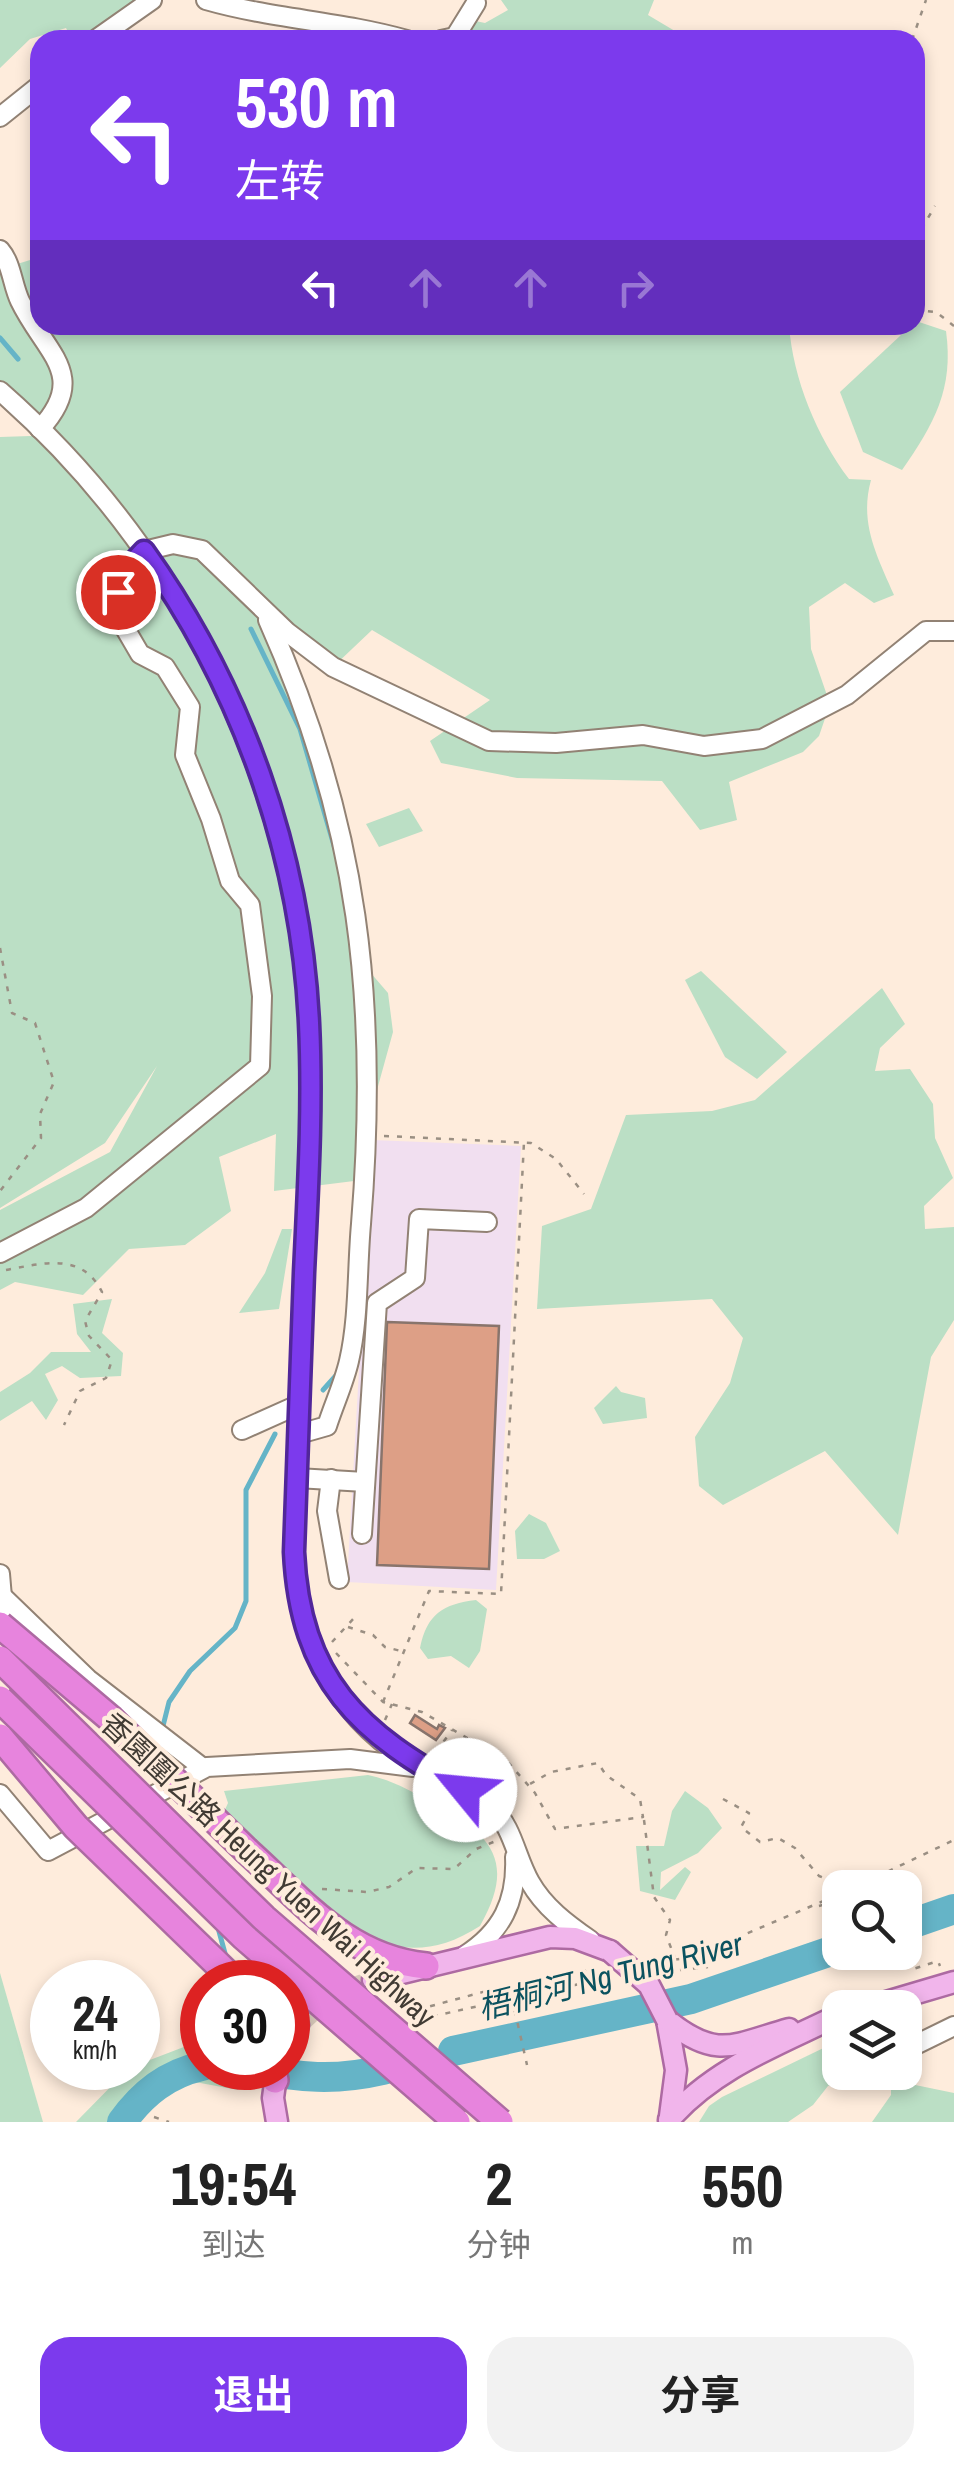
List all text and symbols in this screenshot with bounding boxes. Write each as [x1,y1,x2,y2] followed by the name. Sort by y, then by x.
[235,55,398,149] text: 530 m
[70,70,200,200] icon: left
[235,150,325,211] text: 左转
[293,260,348,315] icon: left
[398,260,453,315] icon: ahead
[503,260,558,315] icon: ahead
[608,260,663,315] icon: right
[76,550,161,635] pin
[91,565,146,620] icon: arrive
[93,1703,445,2036] street label: 香園圍公路 Heung Yuen Wai Highway
[413,1738,517,1842] position arrow
[822,1870,922,2090] map controls
[822,1870,922,1970] button: search
[473,1922,748,2029] water label: 梧桐河 Ng Tung River
[180,1960,310,2090] speed limit sign: 30
[72,1979,118,2047] text: 24
[822,1990,922,2090] button: layers
[73,2033,117,2067] text: km/h
[171,2143,296,2224] text: 19:54
[485,2143,513,2224] text: 2
[701,2145,783,2226] text: 550
[732,2221,753,2264] text: m
[201,2223,265,2266] text: 到达
[467,2223,531,2266] text: 分钟
[40,2337,467,2452] button: 退出
[487,2337,914,2452] button: 分享

